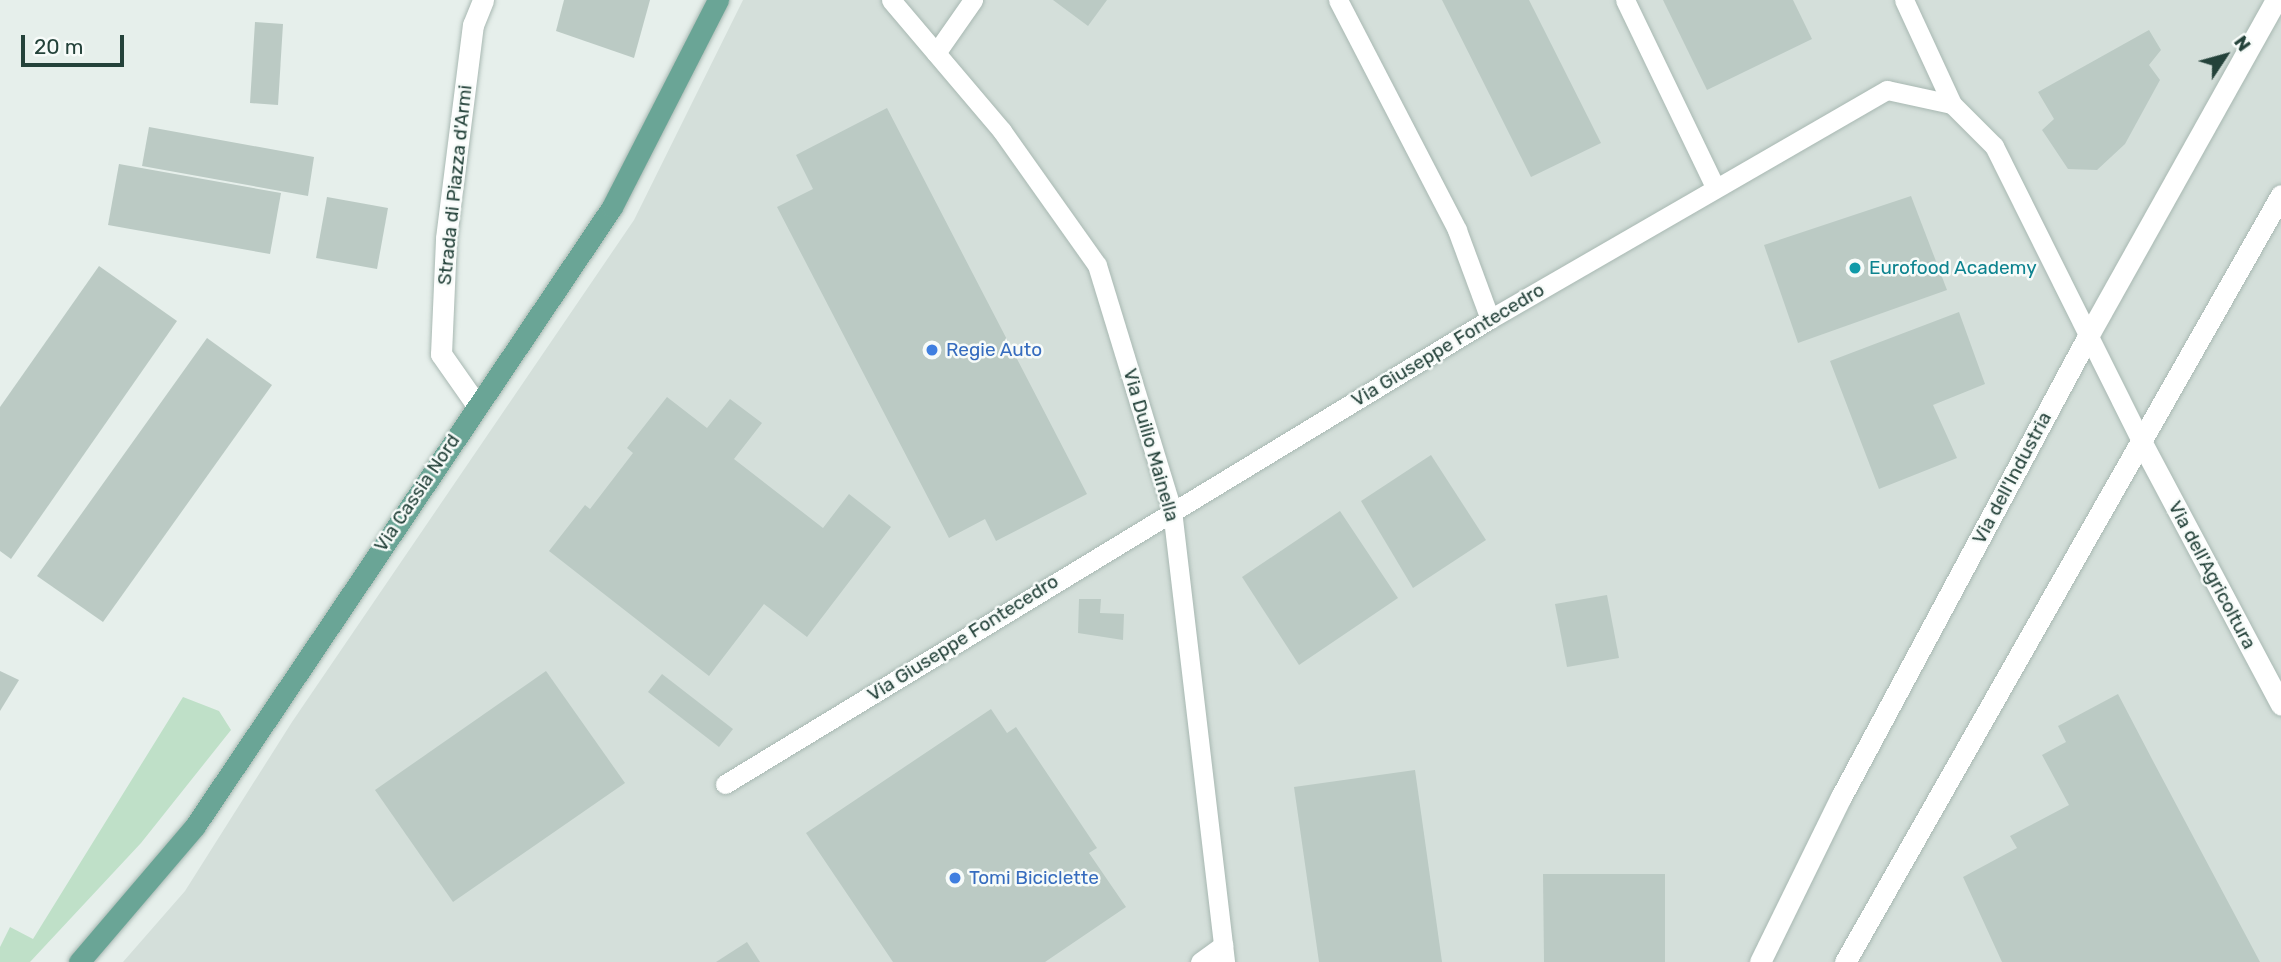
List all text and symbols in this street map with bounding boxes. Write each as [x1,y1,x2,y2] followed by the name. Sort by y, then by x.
[24,21,128,65] scale bar
[2190,21,2260,91] north arrow
[2229,31,2256,56] text: N
[34,34,83,59] text: 20 m
[433,84,477,286] street label: Strada di Piazza d'Armi
[1869,257,2037,279] place label: Eurofood Academy
[1847,260,1863,276] marker: Eurofood Academy
[1347,278,1549,412] street label: Via Giuseppe Fontecedro
[946,339,1043,361] place label: Regie Auto
[924,342,940,358] marker: Regie Auto
[1118,366,1184,524] street label: Via Duilio Mainella
[1968,408,2056,548] street label: Via dell'Industria
[369,430,465,556] street label: Via Cassia Nord
[2163,497,2261,653] street label: Via dell'Agricoltura
[863,570,1063,706] street label: Via Giuseppe Fontecedro
[969,867,1099,889] place label: Tomi Biciclette
[947,870,963,886] marker: Tomi Biciclette

